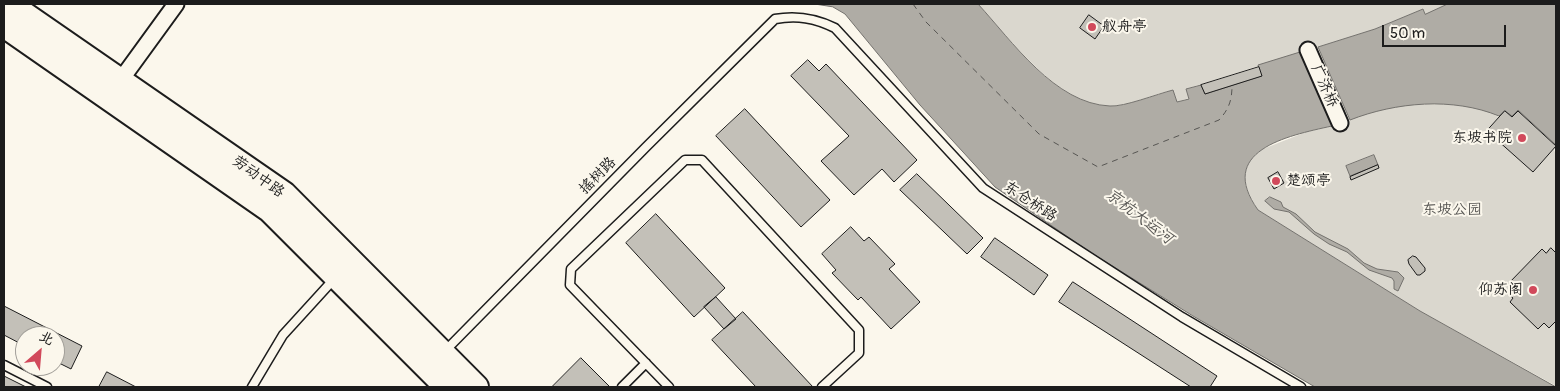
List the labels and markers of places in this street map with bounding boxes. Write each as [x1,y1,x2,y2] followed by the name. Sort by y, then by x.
[1102,18,1147,36] place label: 舣舟亭
[1086,21,1098,33] marker: 舣舟亭
[1452,129,1512,147] place label: 东坡书院
[1516,132,1528,144] marker: 东坡书院
[1286,172,1331,190] place label: 楚颂亭
[1270,175,1282,187] marker: 楚颂亭
[1478,281,1523,299] place label: 仰苏阁
[1527,284,1539,296] marker: 仰苏阁

